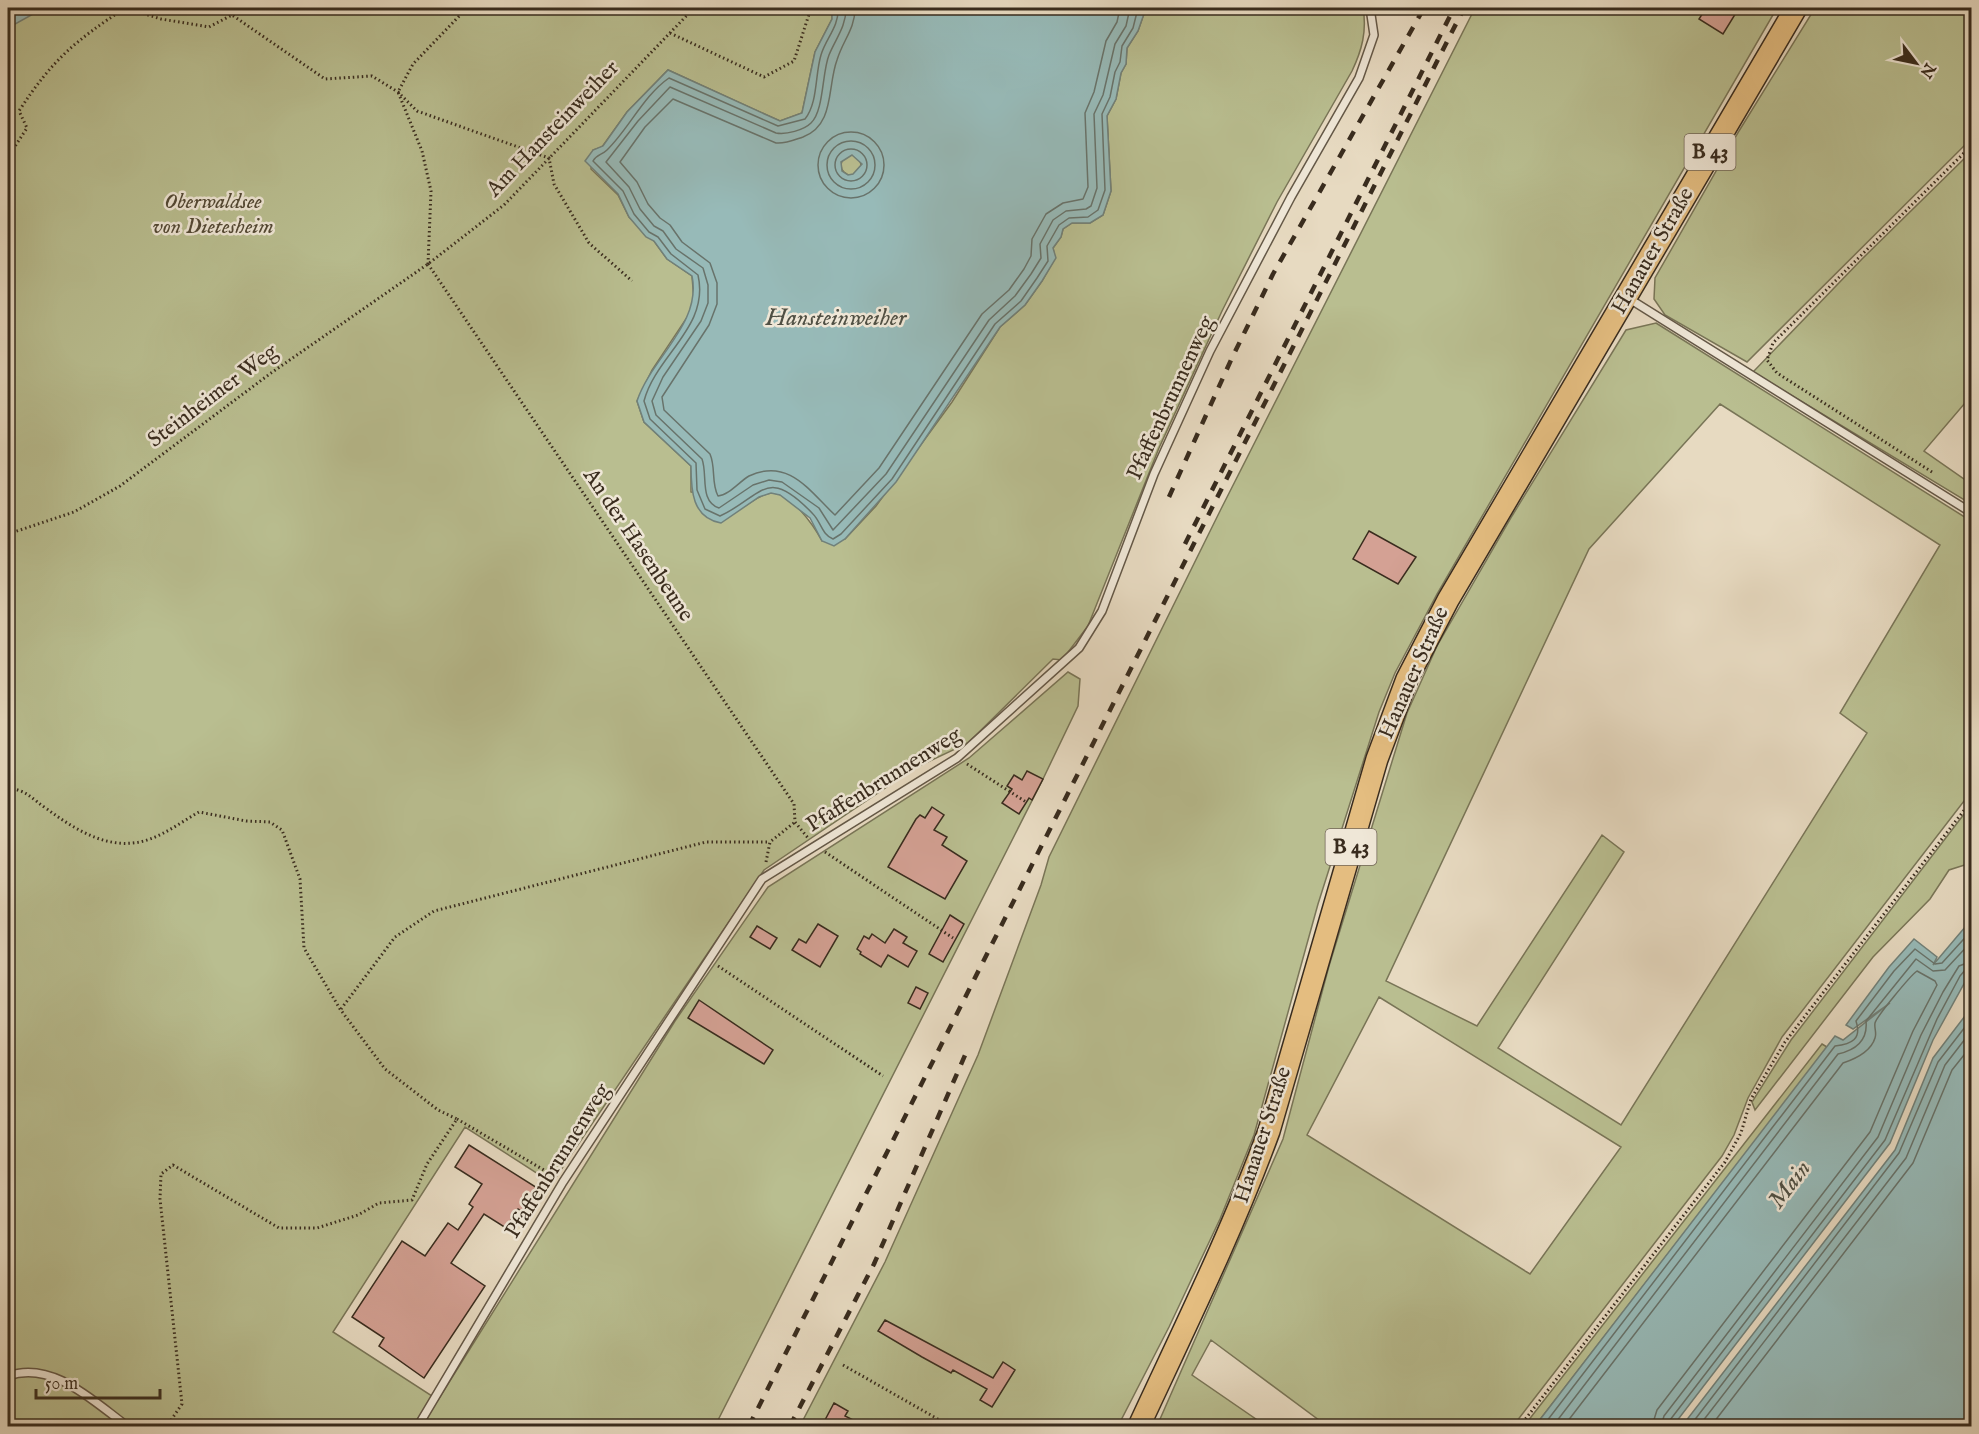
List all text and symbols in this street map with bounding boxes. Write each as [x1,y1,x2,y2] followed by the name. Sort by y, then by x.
[1886,33,1946,93] north arrow
[480,55,625,204] street label: Am Hansteinweiher
[1915,58,1940,81] text: N
[1684,134,1736,170] road number: B 43
[1605,183,1701,319] street label: Hanauer Straße
[152,188,274,241] park label: Oberwaldsee von Dietesheim
[765,303,908,334] water label: Hansteinweiher
[1121,311,1222,484] street label: Pfaffenbrunnenweg
[142,337,285,454] street label: Steinheimer Weg
[576,462,700,627] street label: An der Hasenbeune
[1372,603,1456,743] street label: Hanauer Straße
[801,721,968,839] street label: Pfaffenbrunnenweg
[1326,829,1376,865] road number: B 43
[1228,1063,1298,1207] street label: Hanauer Straße
[499,1077,617,1244] street label: Pfaffenbrunnenweg
[1762,1154,1818,1216] water label: Main
[36,1362,160,1400] scale bar
[45,1373,78,1396] text: 50 m

